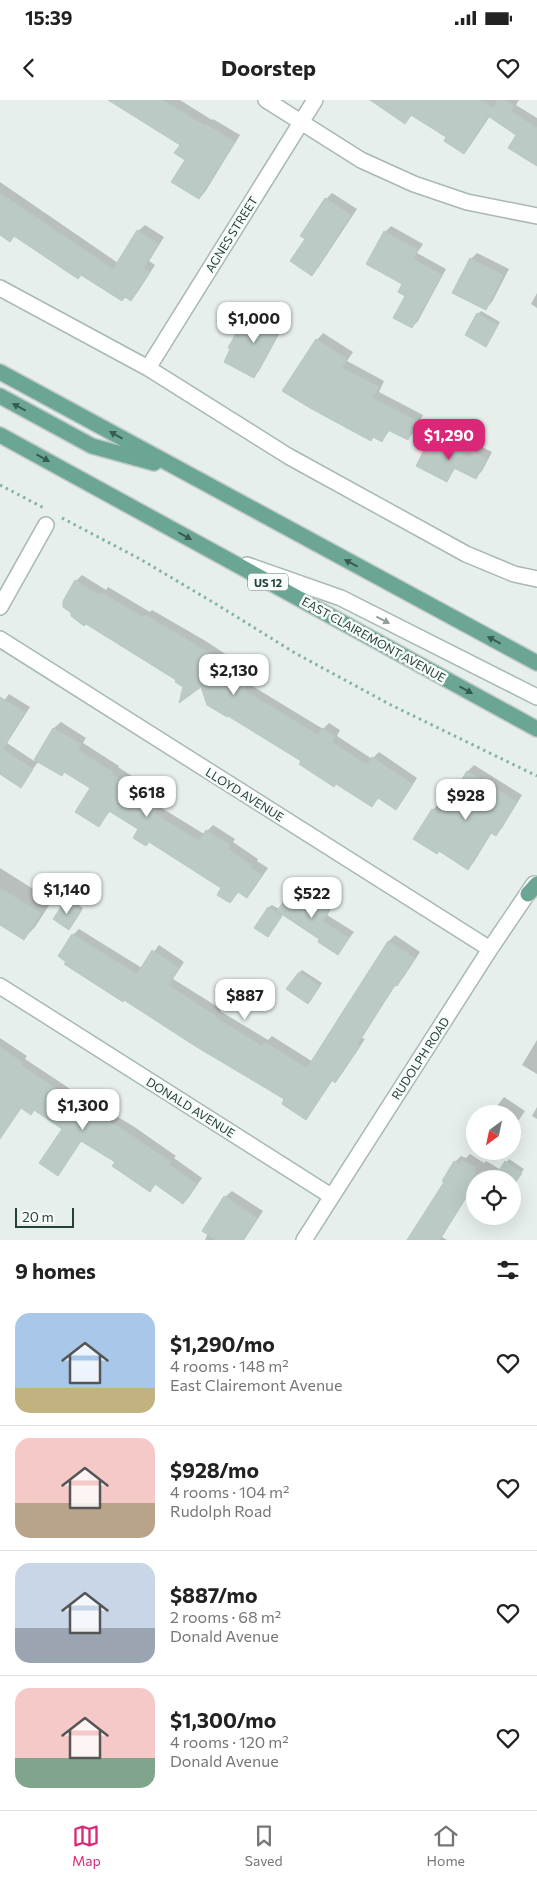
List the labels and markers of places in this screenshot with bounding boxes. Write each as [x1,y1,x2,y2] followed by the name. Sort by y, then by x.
[213,302,295,344] pin: $1,000
[408,418,490,461] pin: $1,290
[193,654,275,696] pin: $2,130
[117,776,177,818] pin: $618
[436,778,496,821] pin: $928
[26,872,108,915] pin: $1,140
[282,876,342,919] pin: $522
[215,978,275,1021] pin: $887
[42,1088,124,1131] pin: $1,300

